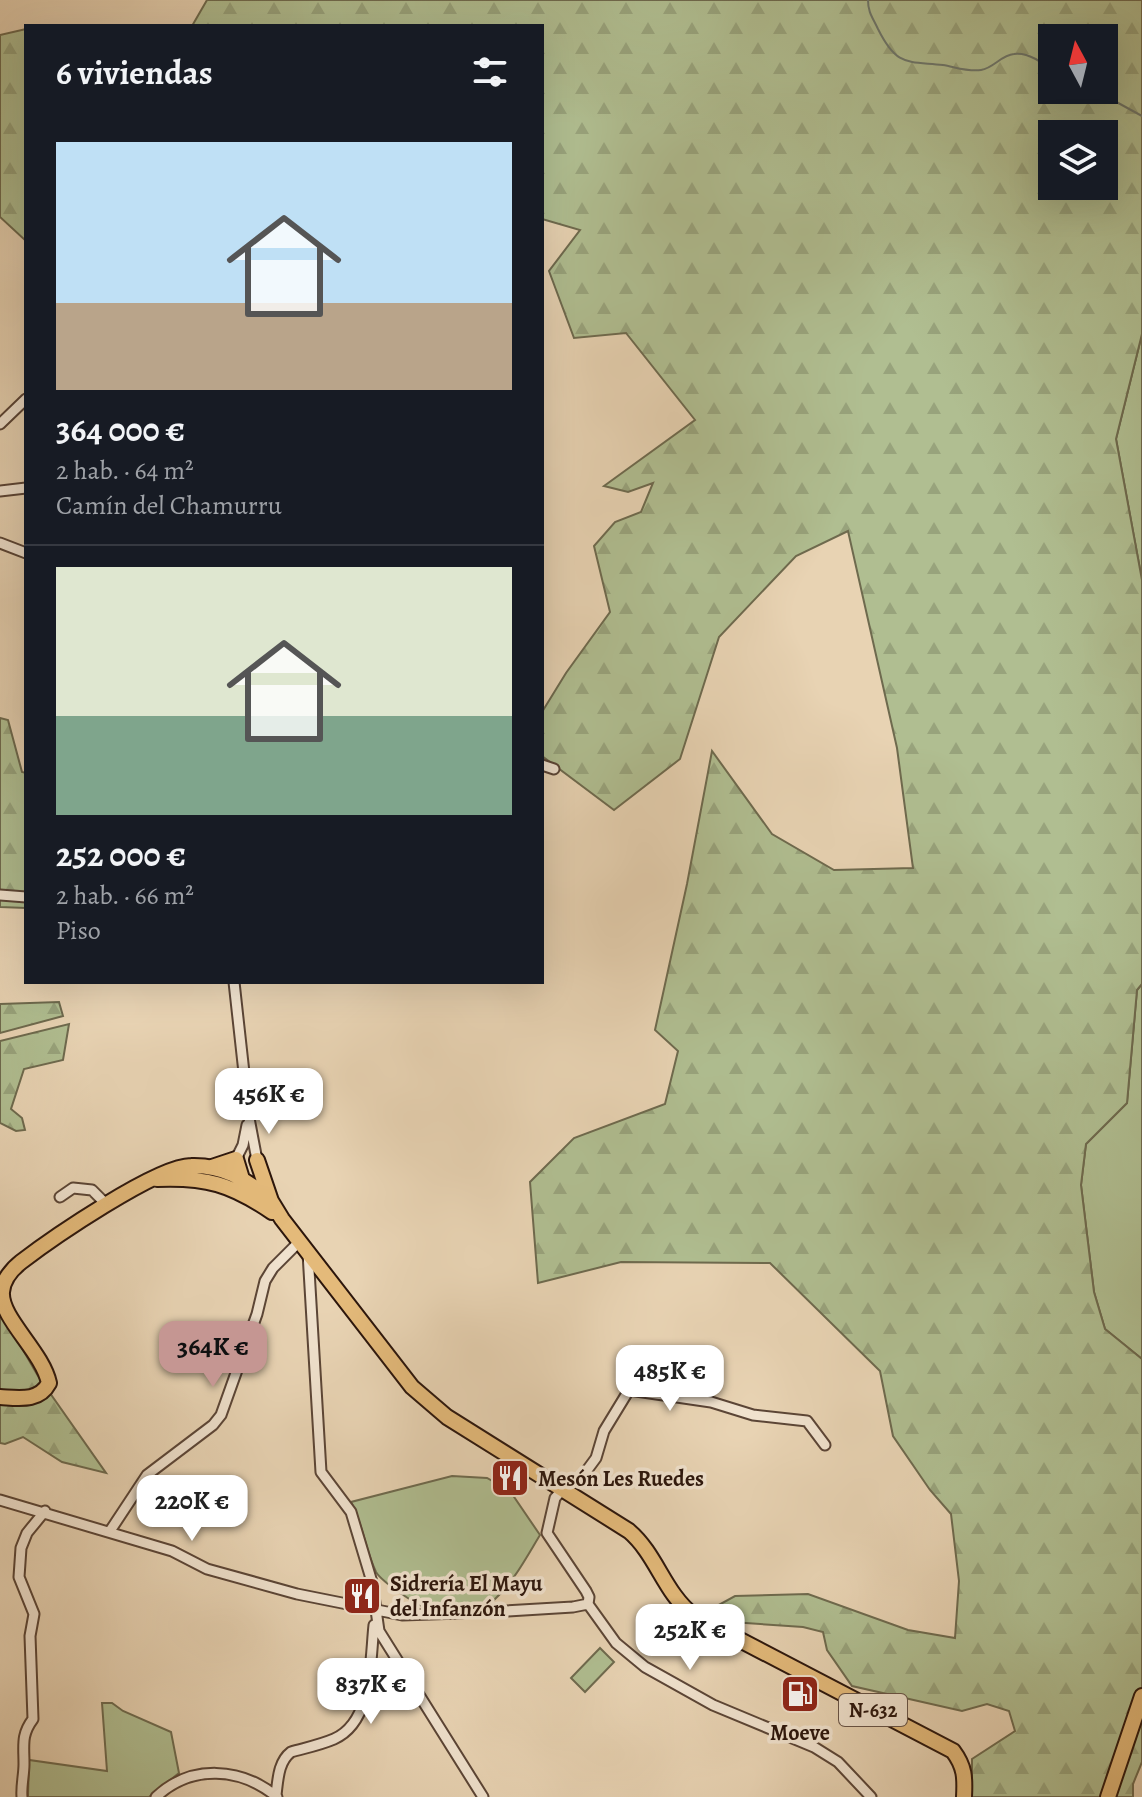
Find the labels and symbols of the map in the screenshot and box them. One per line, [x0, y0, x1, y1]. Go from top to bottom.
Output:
north arrow [1038, 24, 1118, 104]
pin: 456K € [204, 1068, 334, 1136]
pin: 364K € [148, 1321, 278, 1389]
pin: 485K € [605, 1345, 735, 1413]
restaurant icon: Mesón Les Ruedes [489, 1457, 531, 1499]
place label: Mesón Les Ruedes [538, 1464, 704, 1494]
pin: 220K € [127, 1475, 257, 1543]
place label: Sidrería El Mayu del Infanzón [390, 1569, 543, 1624]
restaurant icon: Sidrería El Mayu del Infanzón [341, 1575, 383, 1617]
pin: 252K € [625, 1604, 755, 1672]
pin: 837K € [306, 1658, 436, 1726]
fuel station icon: Moeve [779, 1673, 821, 1715]
road number: N-632 [839, 1694, 907, 1726]
place label: Moeve [770, 1718, 830, 1748]

